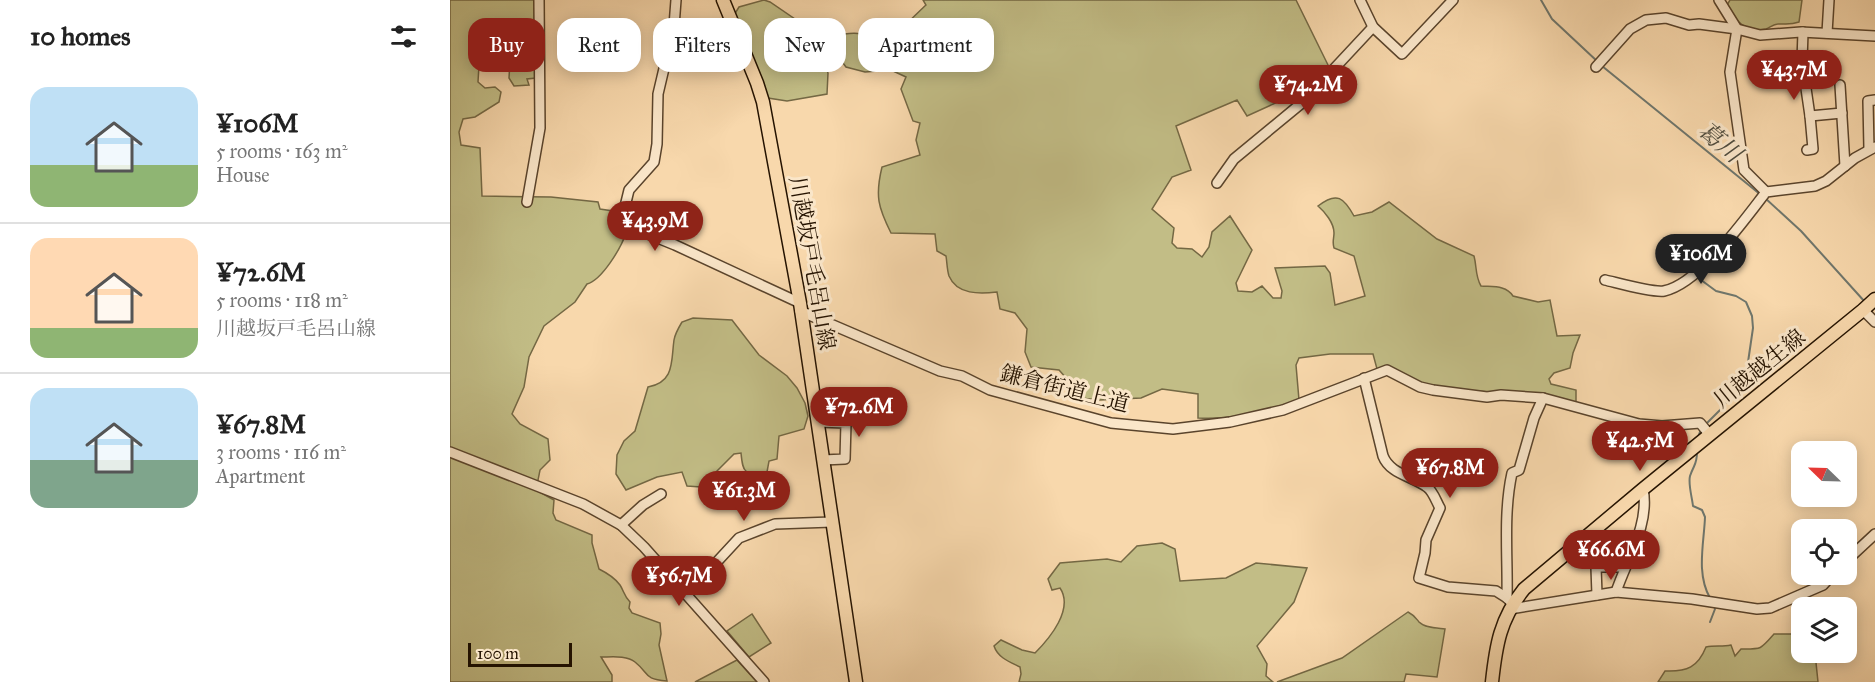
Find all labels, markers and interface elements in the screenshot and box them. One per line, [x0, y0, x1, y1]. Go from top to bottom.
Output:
chip: Buy [468, 18, 545, 72]
chip: Rent [557, 18, 641, 72]
chip: Filters [653, 18, 752, 72]
chip: New [764, 18, 846, 72]
chip: Apartment [858, 18, 994, 72]
text: 10 homes [30, 20, 131, 52]
icon: filters [387, 20, 420, 53]
pin: ¥43.7M [1745, 50, 1843, 101]
text: ¥43.7M [1761, 57, 1827, 81]
pin: ¥74.2M [1259, 65, 1357, 116]
text: ¥74.2M [1273, 72, 1343, 96]
text: ¥106M [216, 107, 299, 139]
icon: home [78, 111, 150, 183]
water label: 葛川 [1692, 115, 1750, 171]
text: 5 rooms · 163 m² [216, 139, 348, 163]
text: House [216, 163, 270, 187]
street label: 川越坂戸毛呂山線 [784, 174, 841, 352]
pin: ¥43.9M [606, 201, 704, 252]
text: ¥43.9M [621, 208, 689, 232]
pin: ¥106M [1659, 234, 1743, 285]
text: ¥106M [1669, 241, 1733, 265]
text: ¥72.6M [216, 256, 306, 288]
icon: home [78, 262, 150, 334]
text: 5 rooms · 118 m² [216, 288, 348, 312]
text: 川越坂戸毛呂山線 [216, 316, 376, 340]
street label: 川越越生線 [1708, 323, 1811, 413]
street label: 鎌倉街道上道 [998, 359, 1132, 418]
pin: ¥72.6M [810, 387, 908, 438]
text: ¥72.6M [824, 394, 894, 418]
text: ¥67.8M [216, 408, 306, 440]
icon: home [78, 412, 150, 484]
pin: ¥42.5M [1591, 421, 1689, 472]
text: ¥42.5M [1606, 428, 1674, 452]
text: 3 rooms · 116 m² [216, 440, 346, 464]
north arrow [1791, 441, 1857, 507]
map controls [1791, 441, 1857, 663]
pin: ¥67.8M [1401, 448, 1499, 499]
text: ¥67.8M [1415, 455, 1485, 479]
text: Apartment [216, 464, 305, 488]
pin: ¥61.3M [695, 471, 793, 522]
text: ¥61.3M [712, 478, 776, 502]
button: locate [1791, 519, 1857, 585]
pin: ¥66.6M [1562, 530, 1660, 581]
text: ¥66.6M [1577, 537, 1645, 561]
pin: ¥56.7M [630, 556, 728, 607]
text: ¥56.7M [646, 563, 712, 587]
button: layers [1791, 597, 1857, 663]
scale bar [468, 640, 572, 668]
text: 100 m [477, 644, 519, 663]

